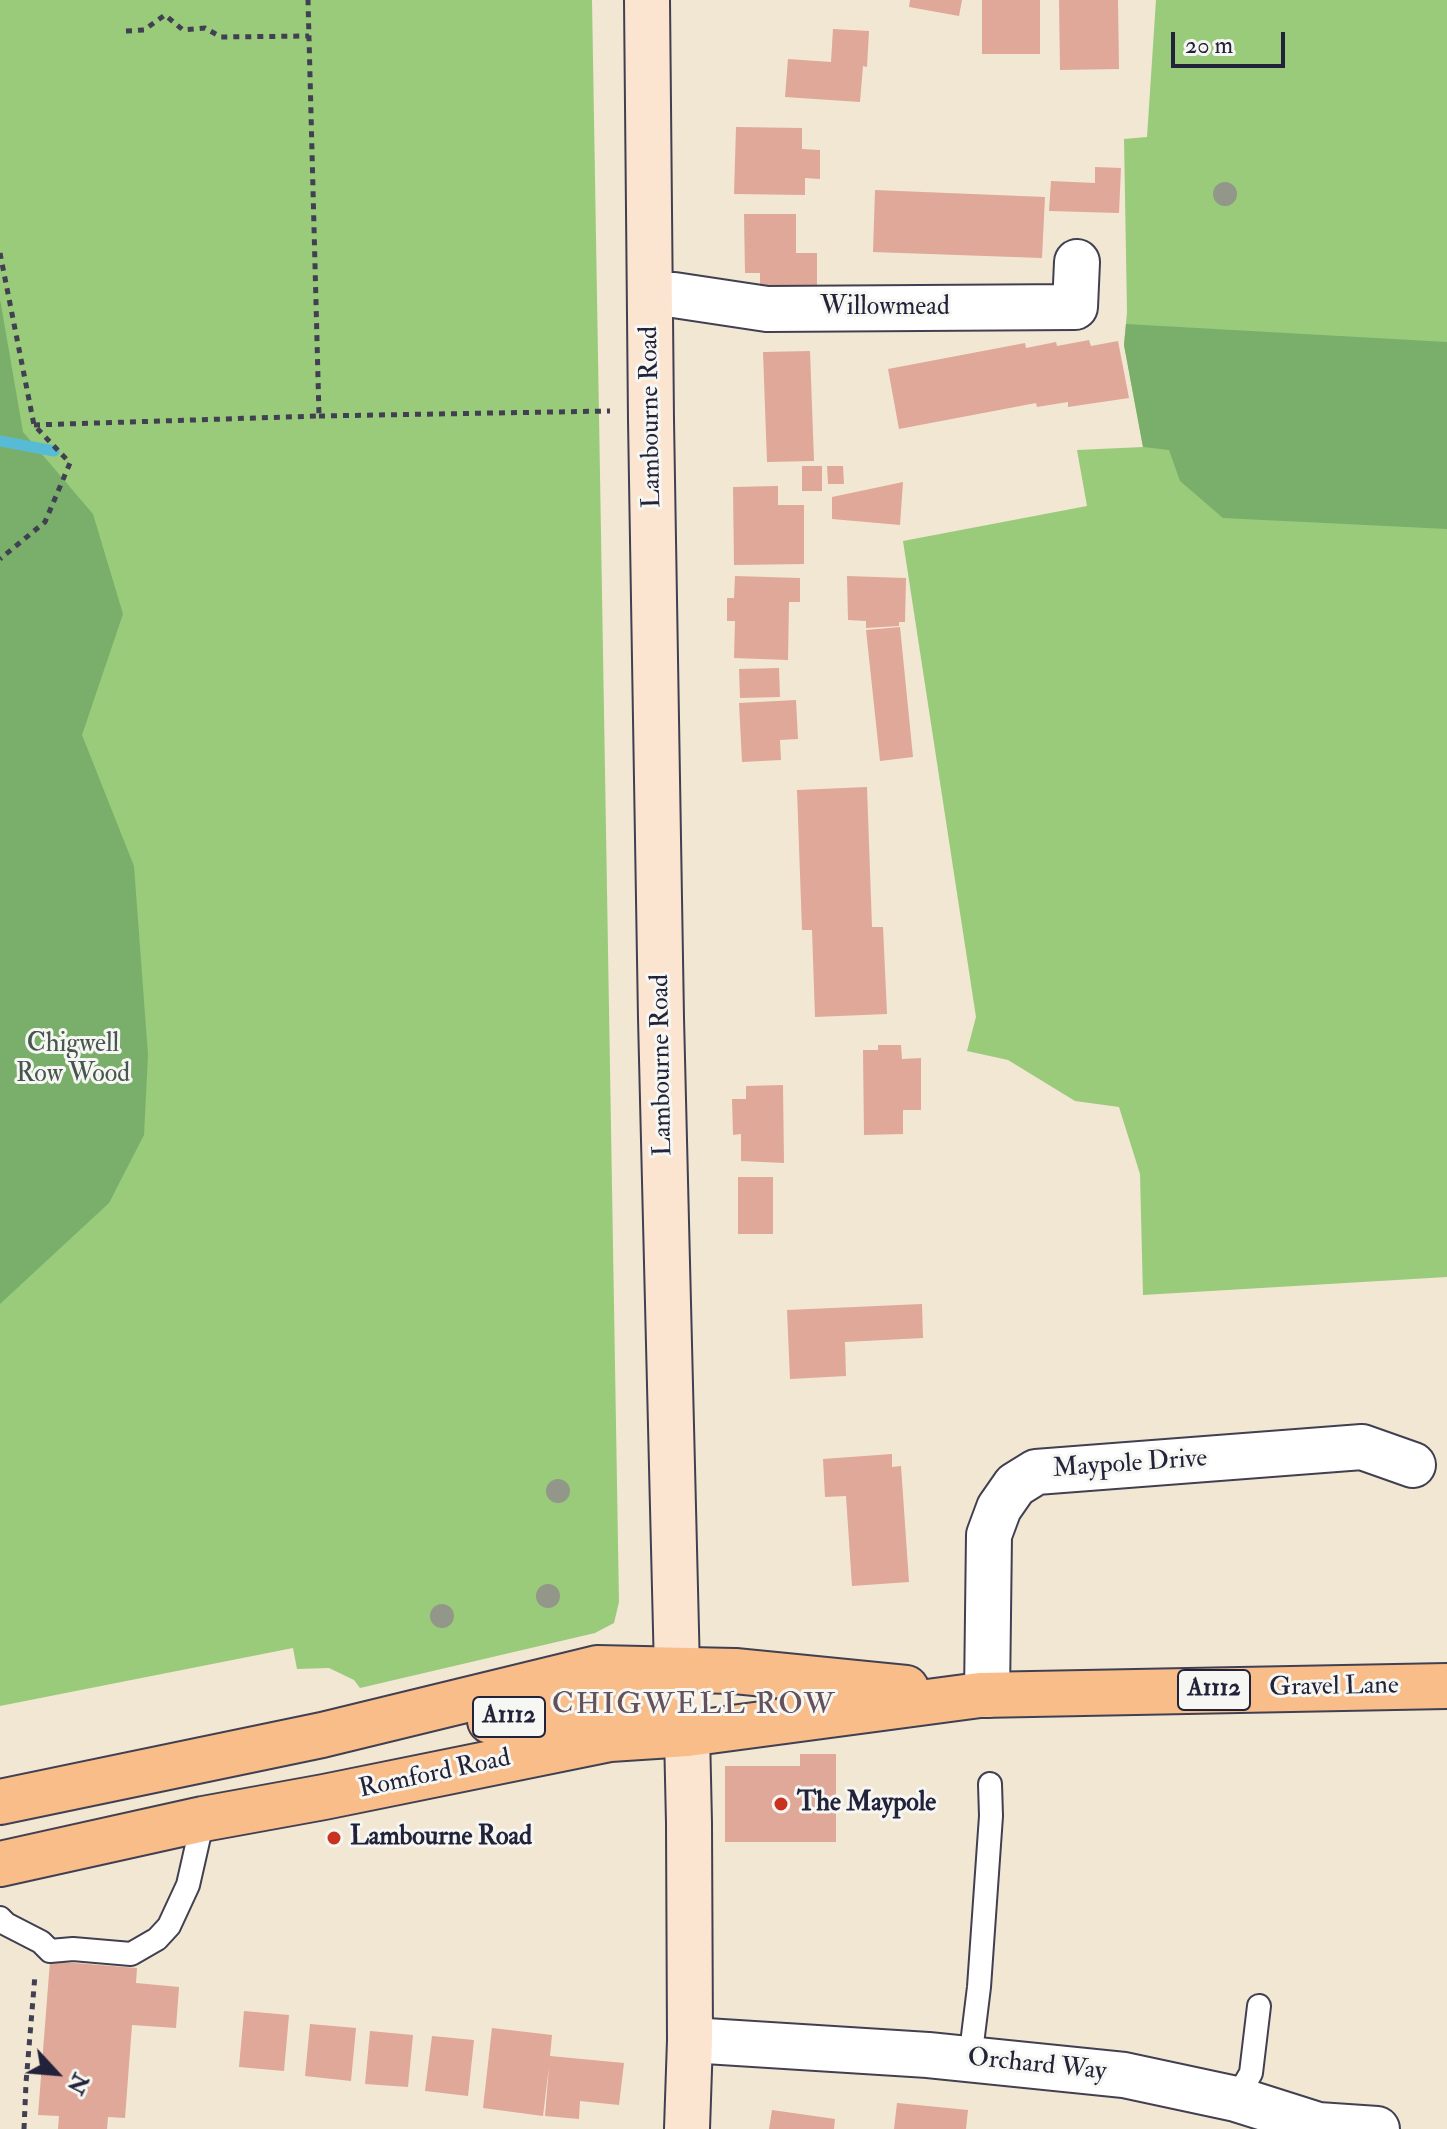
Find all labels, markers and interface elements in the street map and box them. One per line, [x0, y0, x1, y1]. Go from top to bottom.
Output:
scale bar [1175, 16, 1289, 66]
text: 20 m [1185, 30, 1233, 61]
street label: Willowmead [820, 292, 950, 324]
street label: Lambourne Road [635, 326, 669, 508]
street label: Lambourne Road [646, 974, 680, 1156]
park label: Chigwell Row Wood [16, 1029, 130, 1090]
street label: Maypole Drive [1052, 1444, 1208, 1486]
road number: A1112 [1178, 1670, 1250, 1710]
street label: Gravel Lane [1269, 1671, 1399, 1705]
district label: CHIGWELL ROW [552, 1689, 836, 1725]
road number: A1112 [473, 1697, 545, 1737]
street label: Romford Road [356, 1744, 514, 1806]
place label: The Maypole [797, 1788, 936, 1820]
marker: The Maypole [772, 1795, 790, 1813]
place label: Lambourne Road [350, 1822, 532, 1854]
marker: Lambourne Road [325, 1829, 343, 1847]
north arrow [16, 2033, 96, 2113]
street label: Orchard Way [966, 2043, 1108, 2089]
text: N [61, 2069, 94, 2099]

